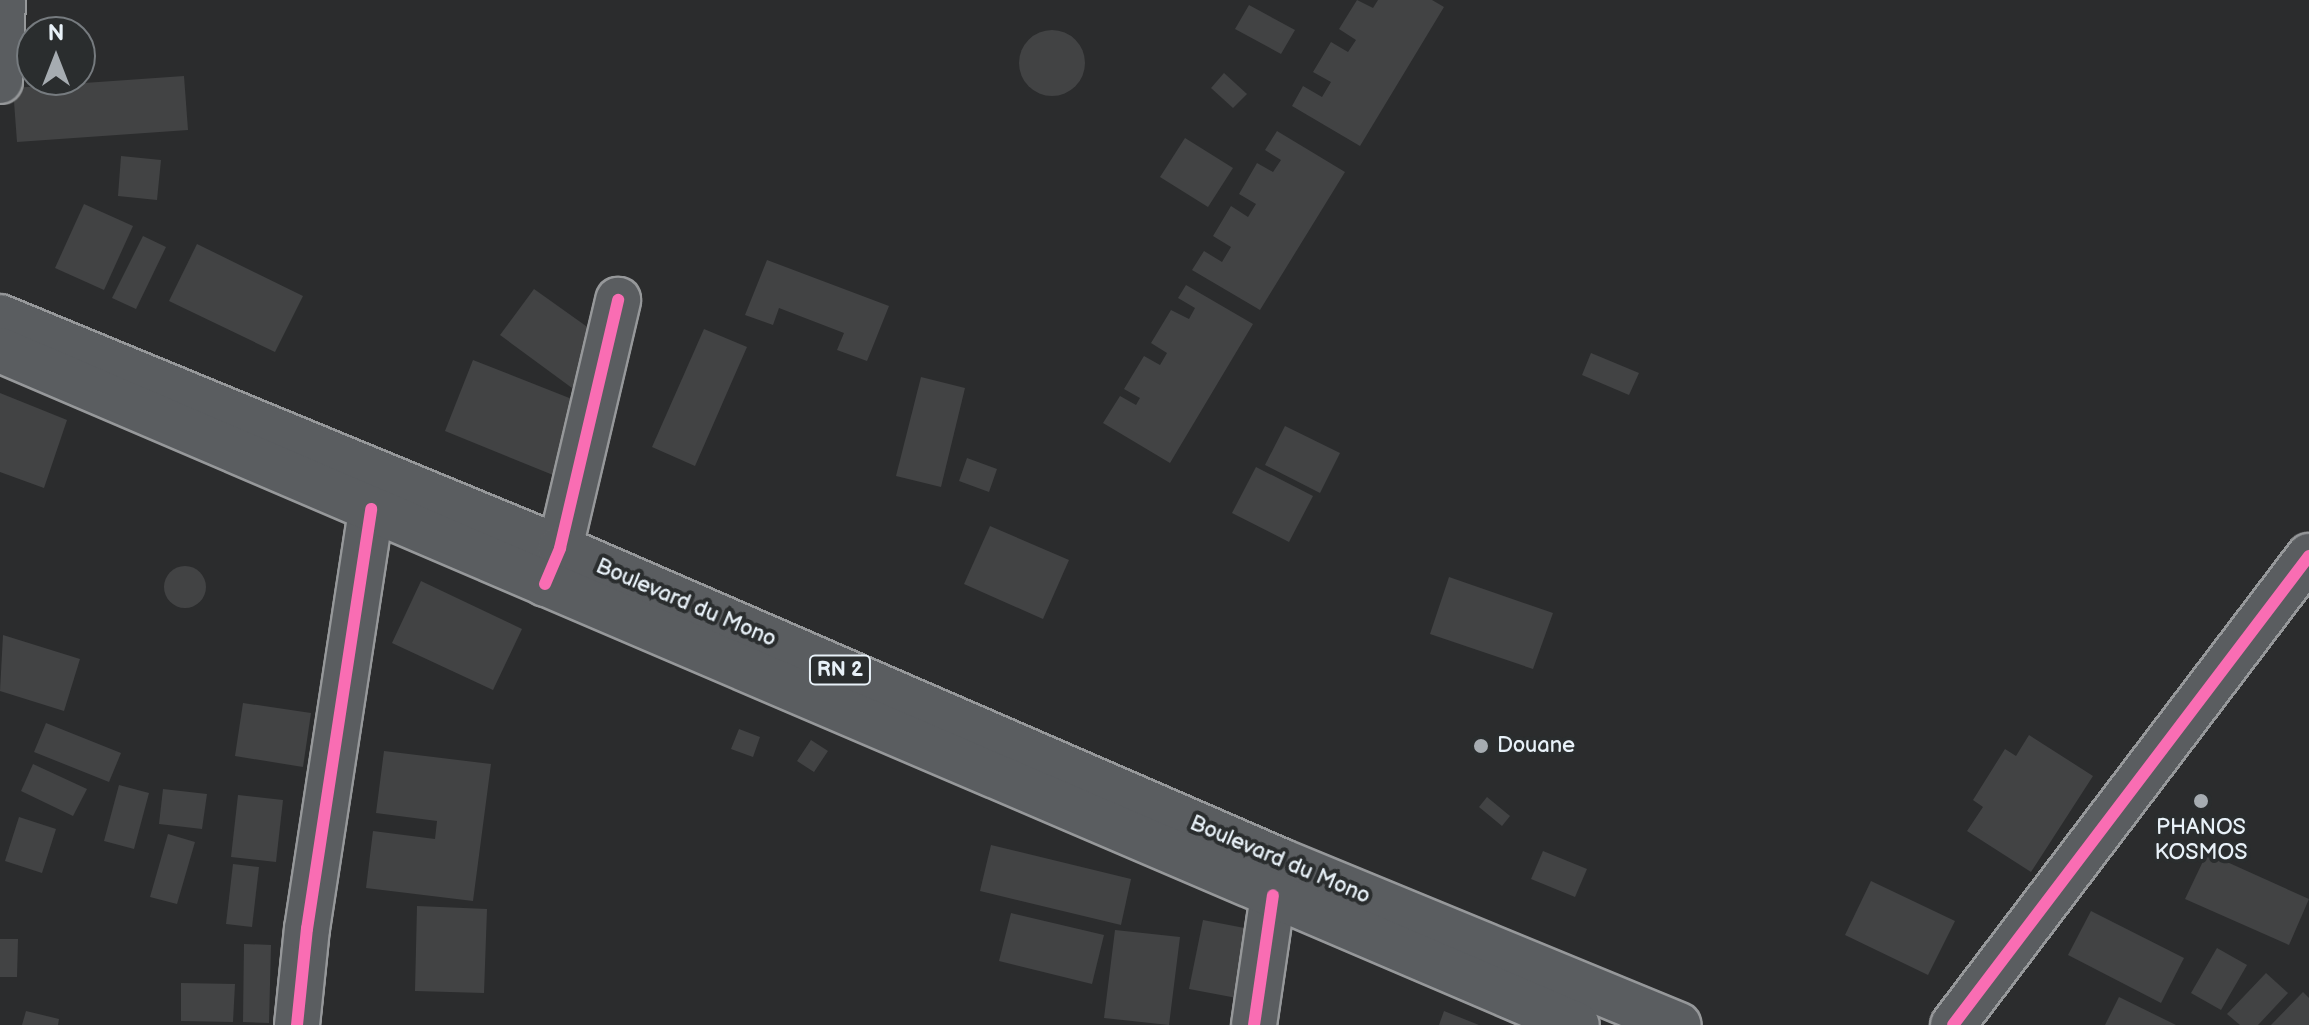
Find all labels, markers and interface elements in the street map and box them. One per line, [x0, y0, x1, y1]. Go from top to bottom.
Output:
north arrow [16, 16, 96, 96]
text: N [48, 20, 64, 47]
street label: Boulevard du Mono [592, 553, 780, 653]
road number: RN 2 [808, 654, 872, 686]
place label: Douane [1497, 733, 1575, 759]
marker: Douane [1472, 737, 1490, 755]
marker: PHANOS KOSMOS [2192, 792, 2210, 810]
street label: Boulevard du Mono [1186, 810, 1374, 910]
place label: PHANOS KOSMOS [2155, 814, 2247, 866]

